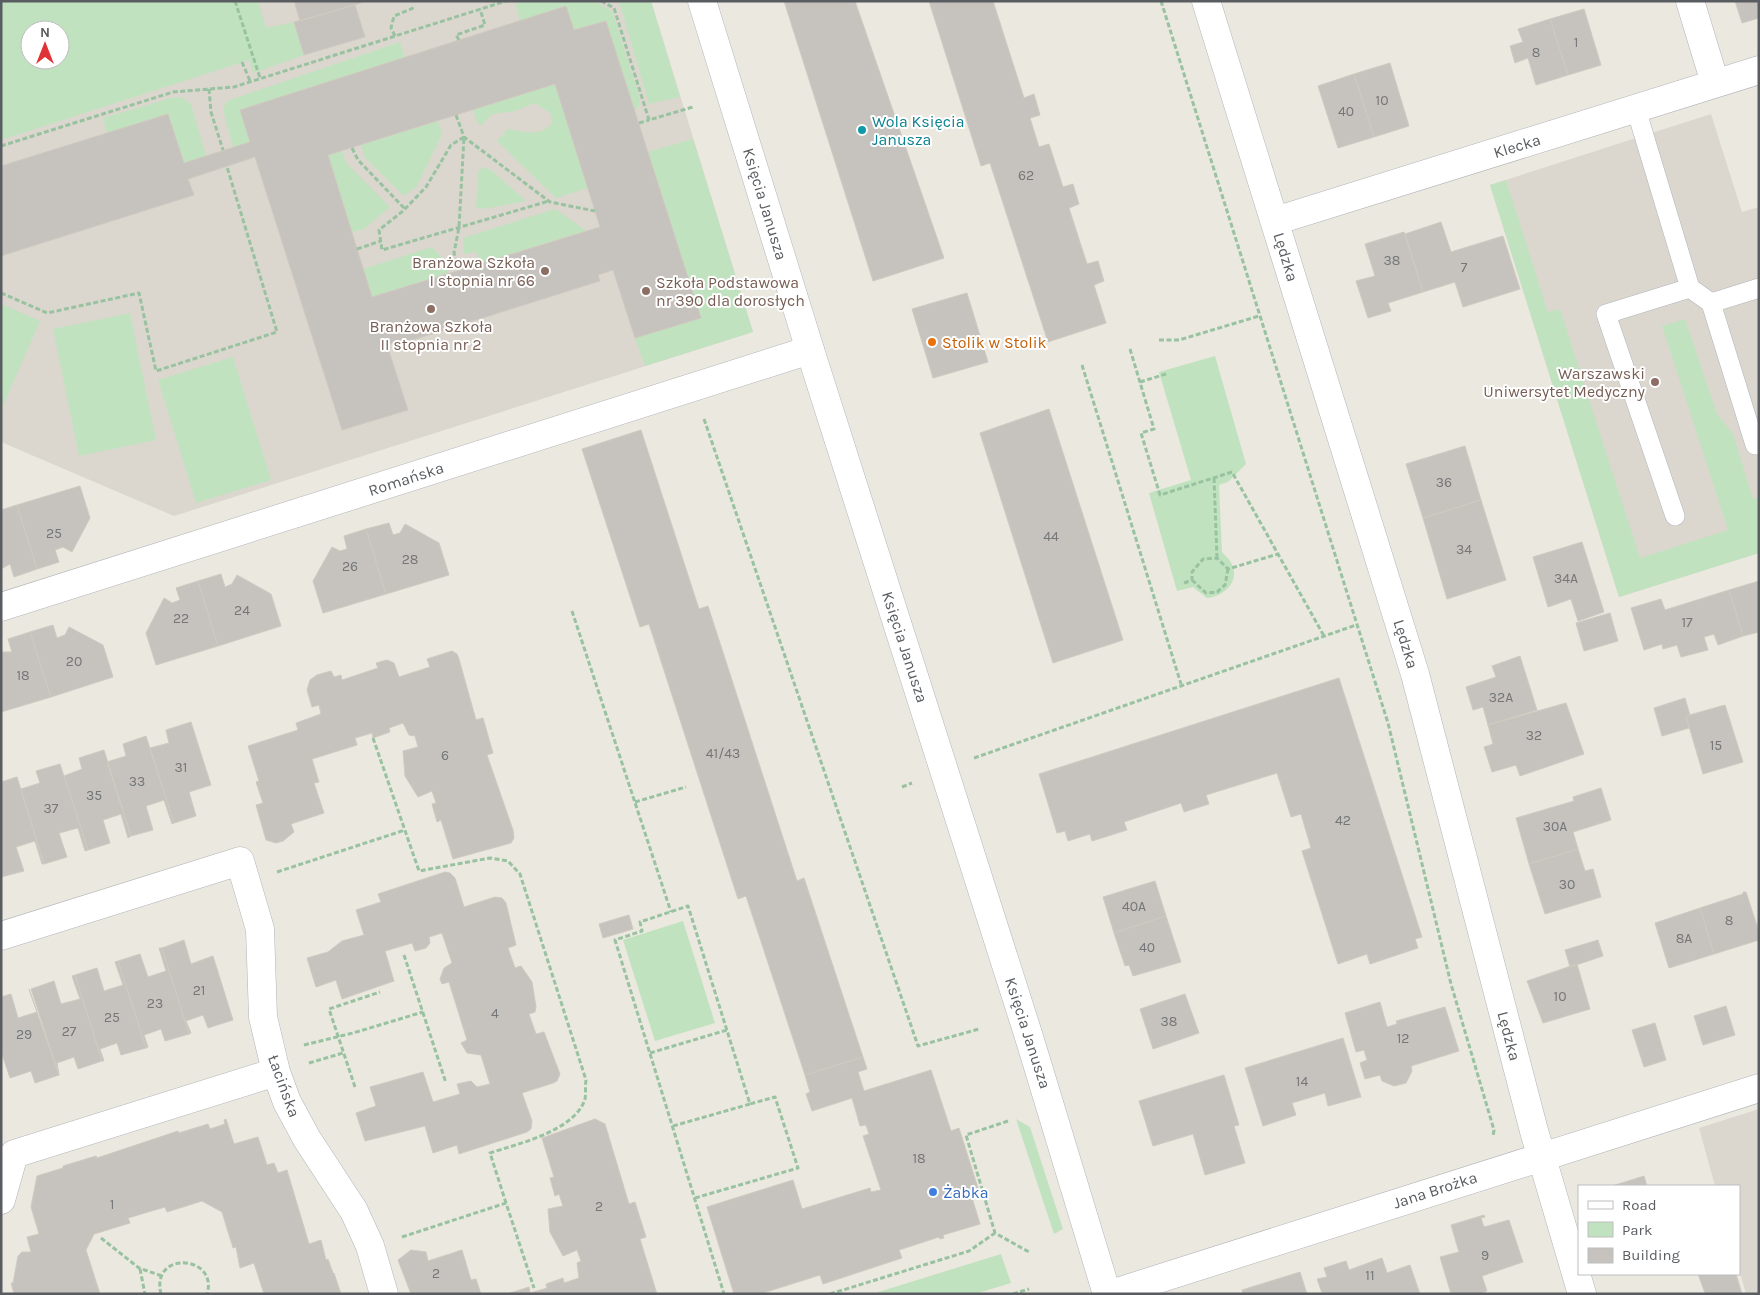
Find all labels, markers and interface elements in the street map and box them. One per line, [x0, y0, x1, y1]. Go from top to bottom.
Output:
north arrow [20, 20, 70, 70]
text: N [40, 24, 50, 41]
house number: 1 [1574, 34, 1578, 51]
house number: 8 [1532, 44, 1540, 61]
house number: 10 [1376, 92, 1388, 109]
house number: 40 [1338, 103, 1354, 120]
place label: Wola Księcia Janusza [872, 112, 965, 149]
marker: Wola Księcia Janusza [856, 124, 868, 136]
street label: Klecka [1491, 130, 1543, 162]
street label: Księcia Janusza [739, 146, 791, 262]
house number: 62 [1018, 167, 1034, 184]
street label: Lędzka [1270, 230, 1302, 284]
house number: 38 [1384, 252, 1400, 269]
place label: Branżowa Szkoła I stopnia nr 66 [412, 253, 535, 290]
house number: 7 [1461, 259, 1468, 276]
marker: Branżowa Szkoła I stopnia nr 66 [539, 265, 551, 277]
place label: Szkoła Podstawowa nr 390 dla dorosłych [656, 273, 805, 310]
marker: Szkoła Podstawowa nr 390 dla dorosłych [640, 285, 652, 297]
marker: Branżowa Szkoła II stopnia nr 2 [425, 303, 437, 315]
place label: Branżowa Szkoła II stopnia nr 2 [369, 317, 493, 354]
place label: Stolik w Stolik [942, 333, 1047, 352]
marker: Stolik w Stolik [926, 336, 938, 348]
place label: Warszawski Uniwersytet Medyczny [1483, 364, 1646, 401]
marker: Warszawski Uniwersytet Medyczny [1649, 376, 1661, 388]
street label: Romańska [366, 458, 446, 500]
house number: 36 [1436, 474, 1452, 491]
house number: 25 [46, 525, 62, 542]
house number: 44 [1043, 528, 1059, 545]
house number: 34 [1456, 541, 1472, 558]
house number: 28 [402, 551, 418, 568]
house number: 26 [342, 558, 358, 575]
house number: 34A [1554, 570, 1578, 587]
street label: Księcia Janusza [878, 589, 932, 705]
house number: 24 [234, 602, 250, 619]
house number: 22 [173, 610, 189, 627]
house number: 17 [1681, 614, 1693, 631]
street label: Lędzka [1390, 617, 1422, 671]
house number: 20 [66, 653, 82, 670]
house number: 18 [16, 667, 30, 684]
house number: 32A [1489, 689, 1513, 706]
house number: 32 [1526, 727, 1542, 744]
house number: 15 [1710, 737, 1722, 754]
house number: 41/43 [706, 745, 740, 762]
house number: 6 [441, 747, 449, 764]
house number: 31 [175, 759, 187, 776]
house number: 33 [129, 773, 145, 790]
house number: 35 [86, 787, 102, 804]
house number: 37 [44, 800, 59, 817]
house number: 42 [1335, 812, 1351, 829]
house number: 30A [1543, 818, 1567, 835]
house number: 30 [1559, 876, 1575, 893]
house number: 40A [1122, 898, 1146, 915]
house number: 8 [1725, 912, 1733, 929]
house number: 8A [1676, 930, 1692, 947]
house number: 40 [1139, 939, 1155, 956]
street label: Księcia Janusza [1001, 975, 1055, 1091]
house number: 21 [193, 982, 205, 999]
house number: 10 [1554, 988, 1566, 1005]
house number: 23 [147, 995, 163, 1012]
house number: 4 [491, 1005, 499, 1022]
house number: 25 [104, 1009, 120, 1026]
street label: Lędzka [1493, 1009, 1525, 1063]
house number: 38 [1161, 1013, 1177, 1030]
house number: 27 [62, 1023, 77, 1040]
house number: 29 [16, 1026, 32, 1043]
house number: 12 [1397, 1030, 1409, 1047]
street label: Łacińska [264, 1052, 304, 1120]
house number: 14 [1296, 1073, 1308, 1090]
house number: 18 [912, 1150, 926, 1167]
street label: Jana Brożka [1390, 1167, 1480, 1213]
place label: Żabka [943, 1183, 989, 1202]
legend [1578, 1185, 1740, 1275]
marker: Żabka [927, 1186, 939, 1198]
house number: 1 [110, 1196, 114, 1213]
text: Road [1622, 1196, 1657, 1214]
house number: 2 [595, 1198, 603, 1215]
text: Park [1622, 1221, 1652, 1239]
text: Building [1622, 1246, 1680, 1264]
house number: 9 [1481, 1247, 1489, 1264]
house number: 2 [432, 1265, 440, 1282]
house number: 11 [1365, 1267, 1375, 1284]

